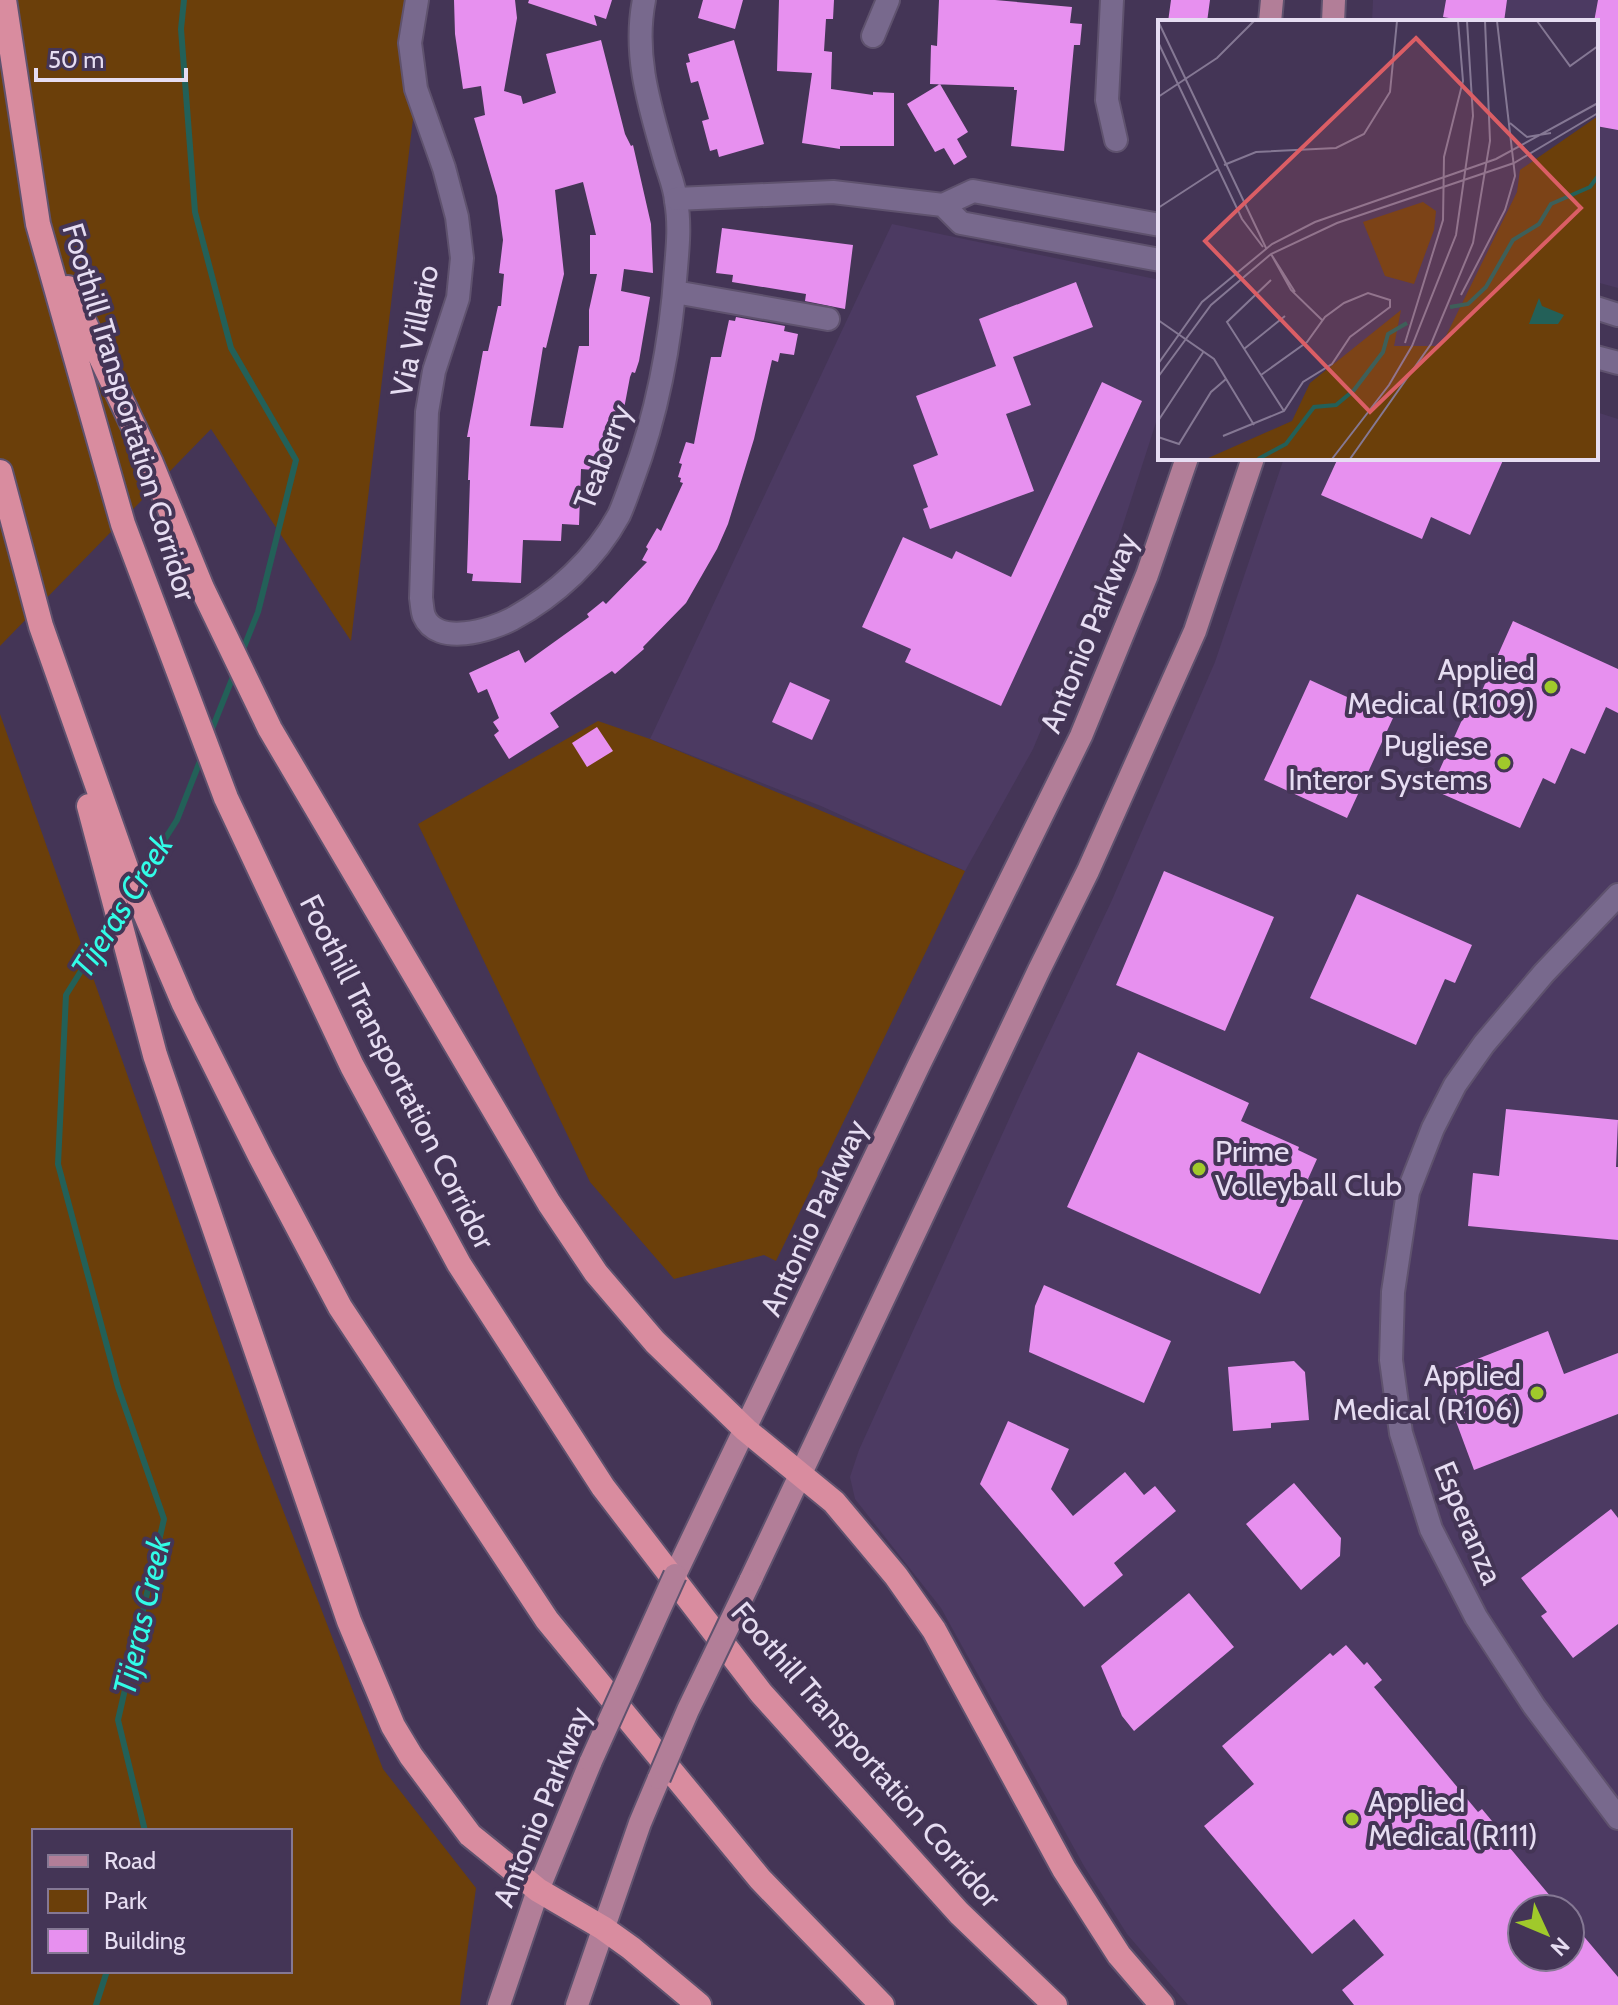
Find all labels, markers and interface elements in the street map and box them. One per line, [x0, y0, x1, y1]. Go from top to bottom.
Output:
inset map [1158, 20, 1598, 460]
scale bar [36, 32, 186, 82]
text: 50 m [48, 45, 104, 74]
street label: Foothill Transportation Corridor [54, 219, 205, 606]
street label: Via Villario [382, 262, 447, 400]
street label: Teaberry [566, 399, 639, 515]
street label: Antonio Parkway [1032, 527, 1145, 738]
place label: Applied Medical (R109) [1347, 651, 1535, 722]
marker: Applied Medical (R109) [1542, 678, 1560, 696]
place label: Pugliese Interor Systems [1288, 727, 1488, 798]
marker: Pugliese Interor Systems [1495, 754, 1513, 772]
water label: Tijeras Creek [62, 826, 182, 984]
street label: Foothill Transportation Corridor [292, 888, 503, 1256]
street label: Antonio Parkway [752, 1114, 875, 1322]
place label: Prime Volleyball Club [1215, 1133, 1402, 1204]
marker: Prime Volleyball Club [1190, 1160, 1208, 1178]
place label: Applied Medical (R106) [1333, 1357, 1521, 1428]
marker: Applied Medical (R106) [1528, 1384, 1546, 1402]
street label: Esperanza [1426, 1456, 1511, 1590]
water label: Tijeras Creek [104, 1532, 179, 1699]
street label: Foothill Transportation Corridor [724, 1594, 1010, 1915]
street label: Antonio Parkway [485, 1701, 598, 1912]
place label: Applied Medical (R111) [1368, 1783, 1538, 1854]
marker: Applied Medical (R111) [1343, 1810, 1361, 1828]
legend [32, 1829, 292, 1973]
text: Road [104, 1846, 156, 1875]
text: Park [104, 1886, 147, 1915]
north arrow [1506, 1893, 1586, 1973]
text: Building [104, 1926, 186, 1955]
text: N [1545, 1932, 1575, 1962]

